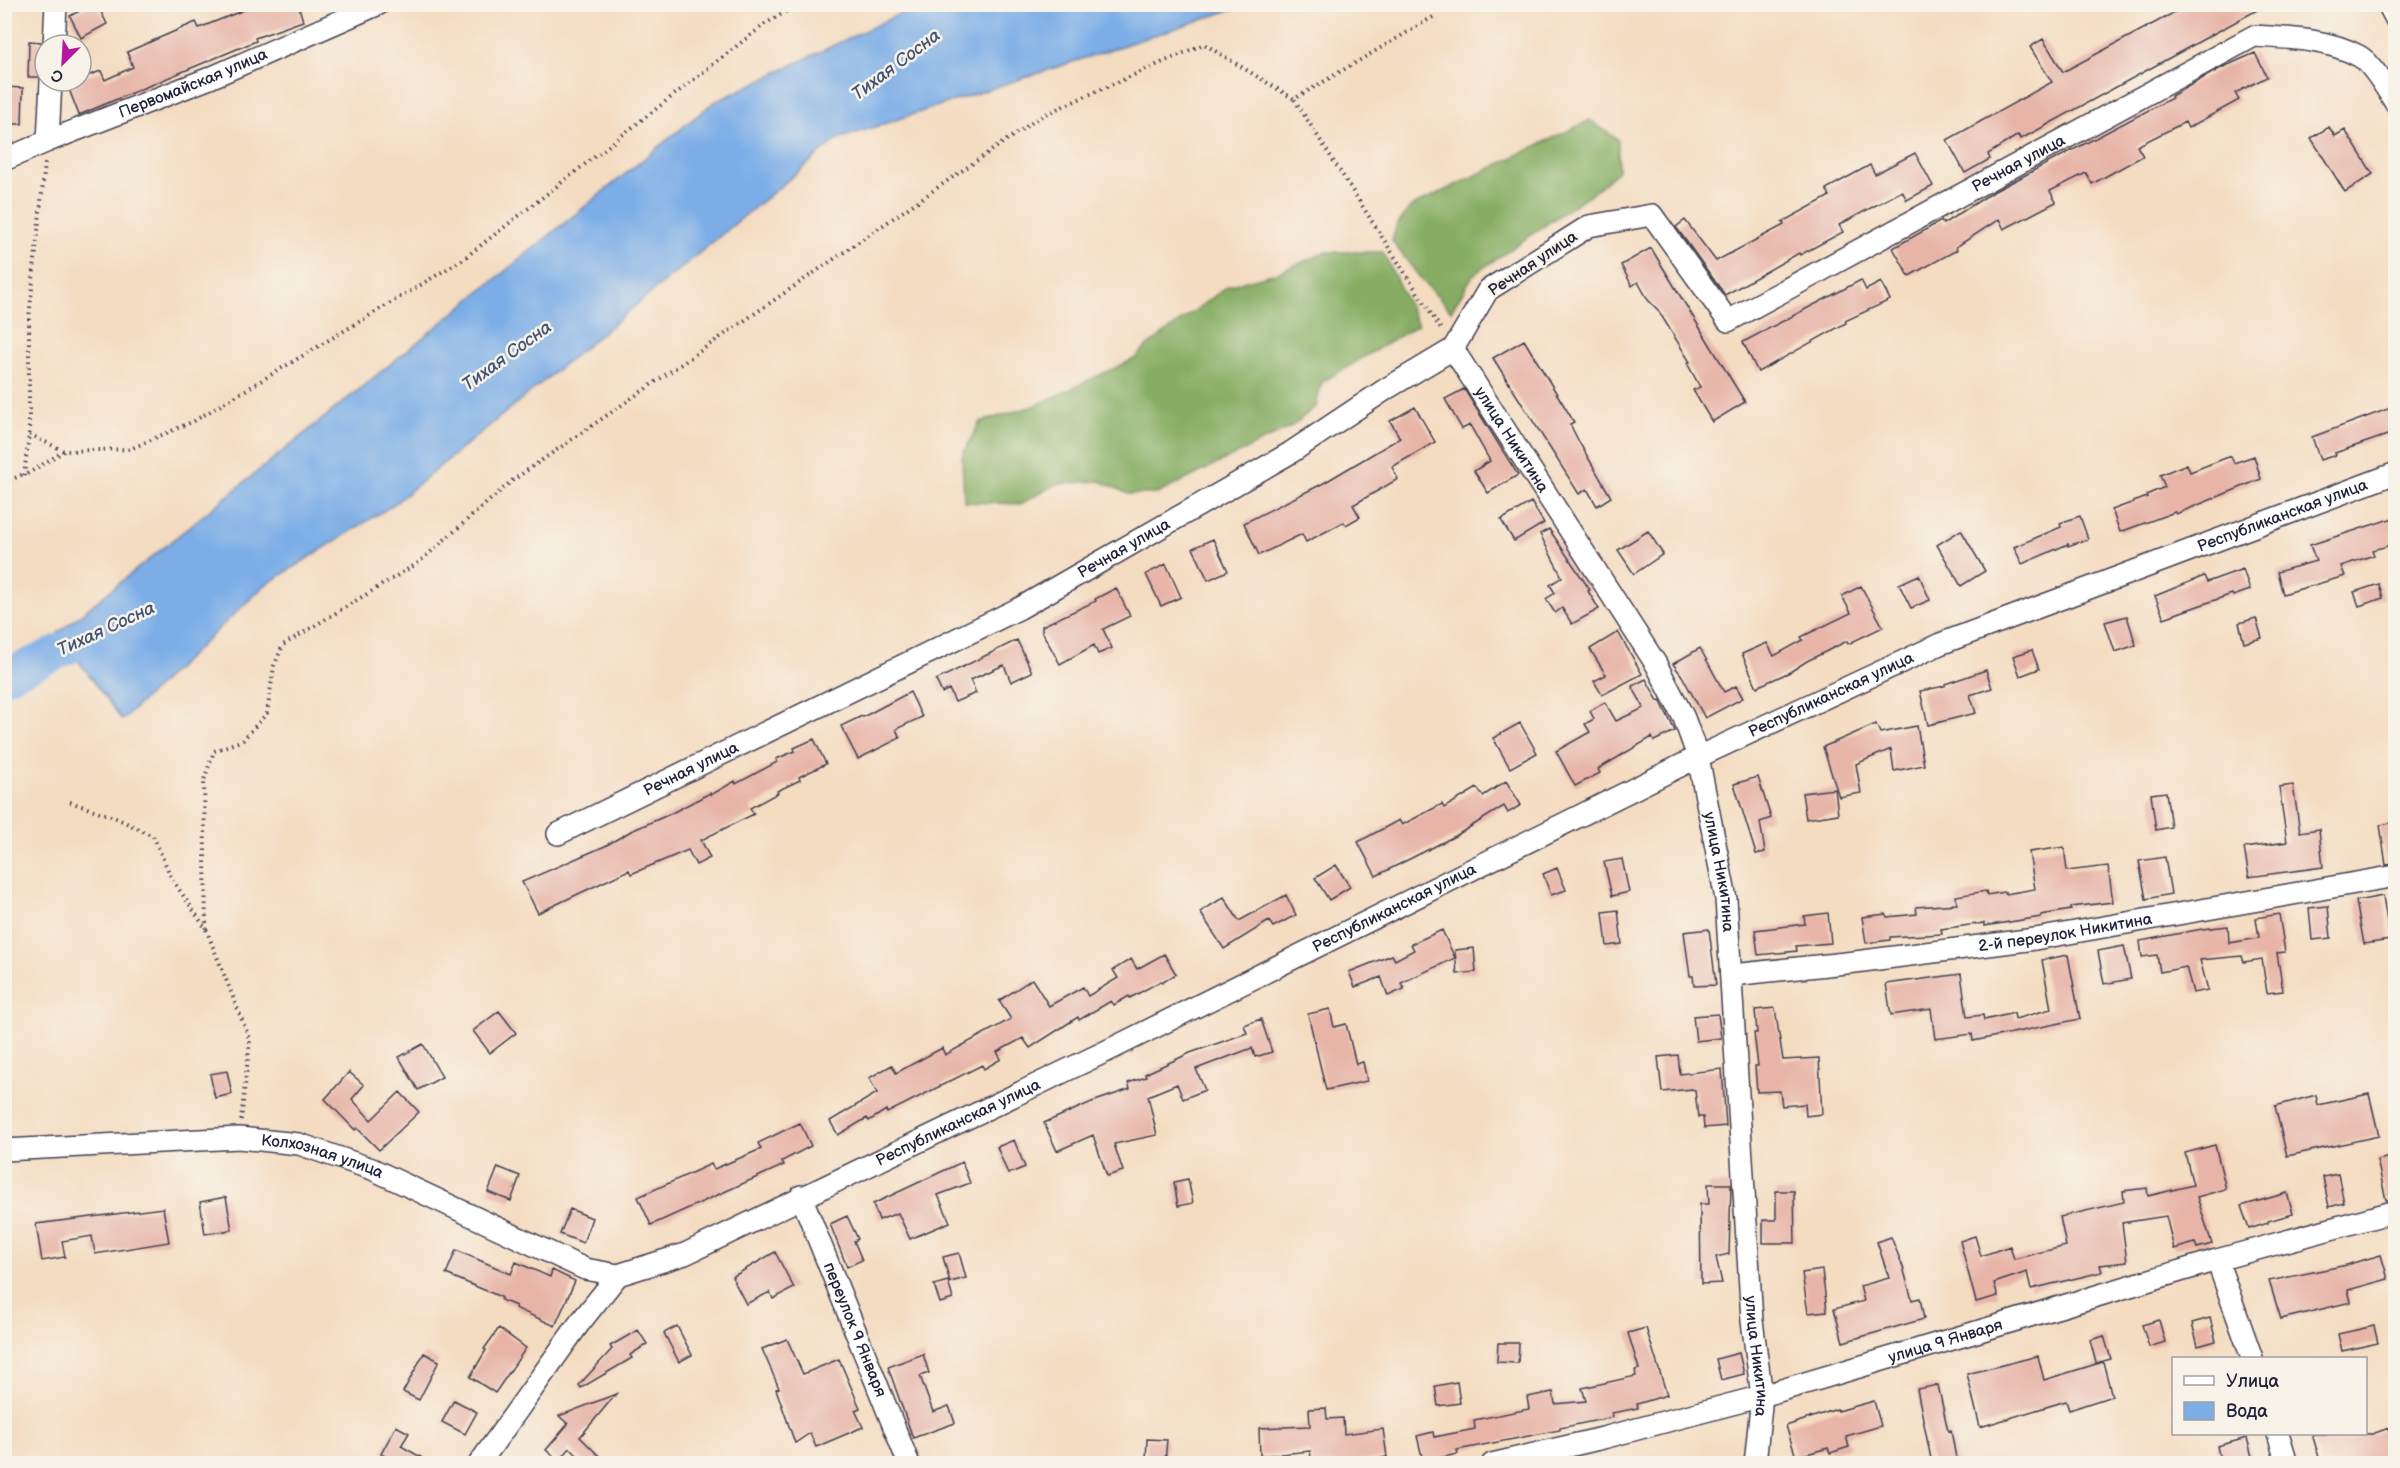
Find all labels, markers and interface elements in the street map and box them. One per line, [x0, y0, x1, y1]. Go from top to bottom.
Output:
water label: Тихая Сосна [848, 25, 944, 105]
north arrow [33, 33, 93, 93]
street label: Первомайская улица [116, 44, 271, 122]
text: С [49, 64, 66, 86]
street label: Речная улица [1969, 130, 2069, 197]
street label: Речная улица [1485, 227, 1582, 301]
water label: Тихая Сосна [458, 317, 556, 395]
street label: улица Никитина [1471, 383, 1553, 497]
street label: Республиканская улица [2195, 475, 2371, 556]
street label: Речная улица [1074, 514, 1174, 582]
water label: Тихая Сосна [54, 597, 158, 661]
street label: Республиканская улица [1745, 648, 1917, 742]
street label: Речная улица [640, 737, 742, 800]
street label: улица Никитина [1700, 810, 1738, 933]
street label: Республиканская улица [1309, 859, 1480, 957]
street label: 2-й переулок Никитина [1977, 909, 2154, 956]
street label: Республиканская улица [873, 1075, 1044, 1170]
street label: Колхозная улица [260, 1131, 387, 1183]
street label: переулок 9 Января [819, 1259, 890, 1400]
street label: улица Никитина [1741, 1295, 1772, 1418]
street label: улица 9 Января [1886, 1315, 2005, 1367]
legend [2172, 1357, 2367, 1435]
text: Улица [2226, 1371, 2280, 1392]
text: Вода [2226, 1401, 2268, 1422]

